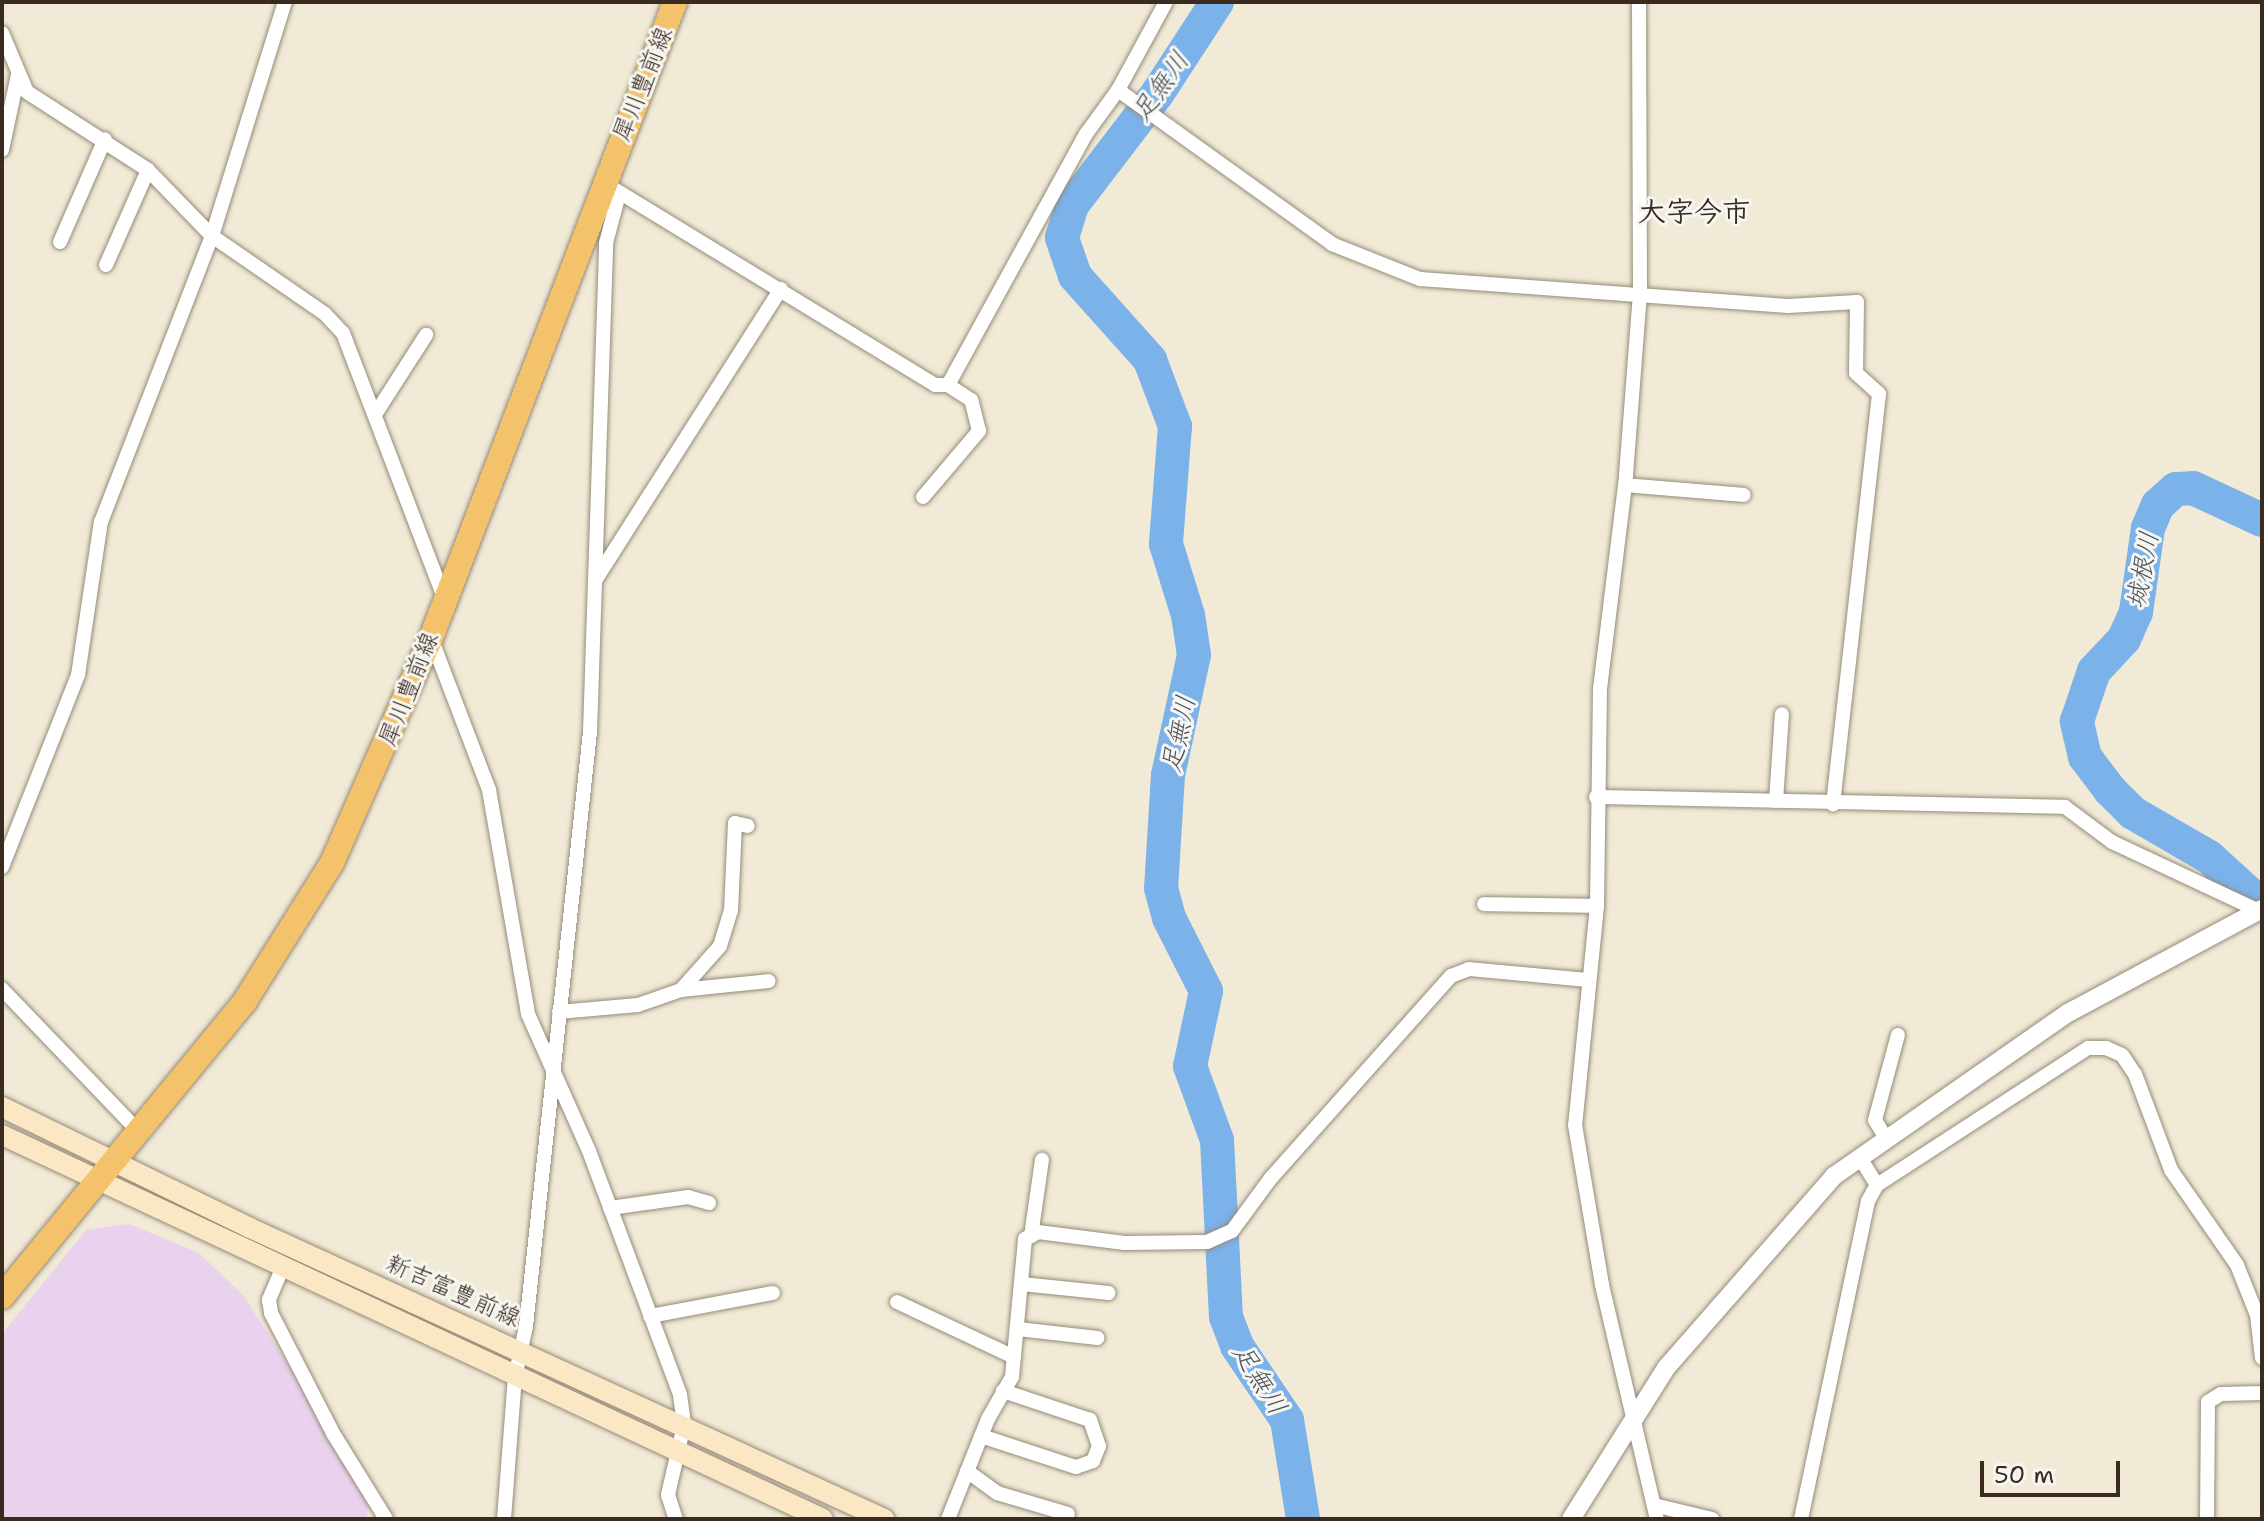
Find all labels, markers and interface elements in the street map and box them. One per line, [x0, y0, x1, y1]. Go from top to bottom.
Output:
street label: 犀川豊前線 [607, 23, 679, 145]
water label: 足無川 [1125, 45, 1195, 127]
district label: 大字今市 [1638, 194, 1750, 228]
water label: 城根川 [2119, 529, 2165, 611]
street label: 犀川豊前線 [373, 628, 445, 750]
water label: 足無川 [1155, 693, 1201, 775]
street label: 新吉富豊前線 [381, 1249, 525, 1333]
water label: 足無川 [1226, 1338, 1294, 1420]
scale bar [1984, 1445, 2124, 1495]
text: 50 m [1994, 1459, 2054, 1491]

